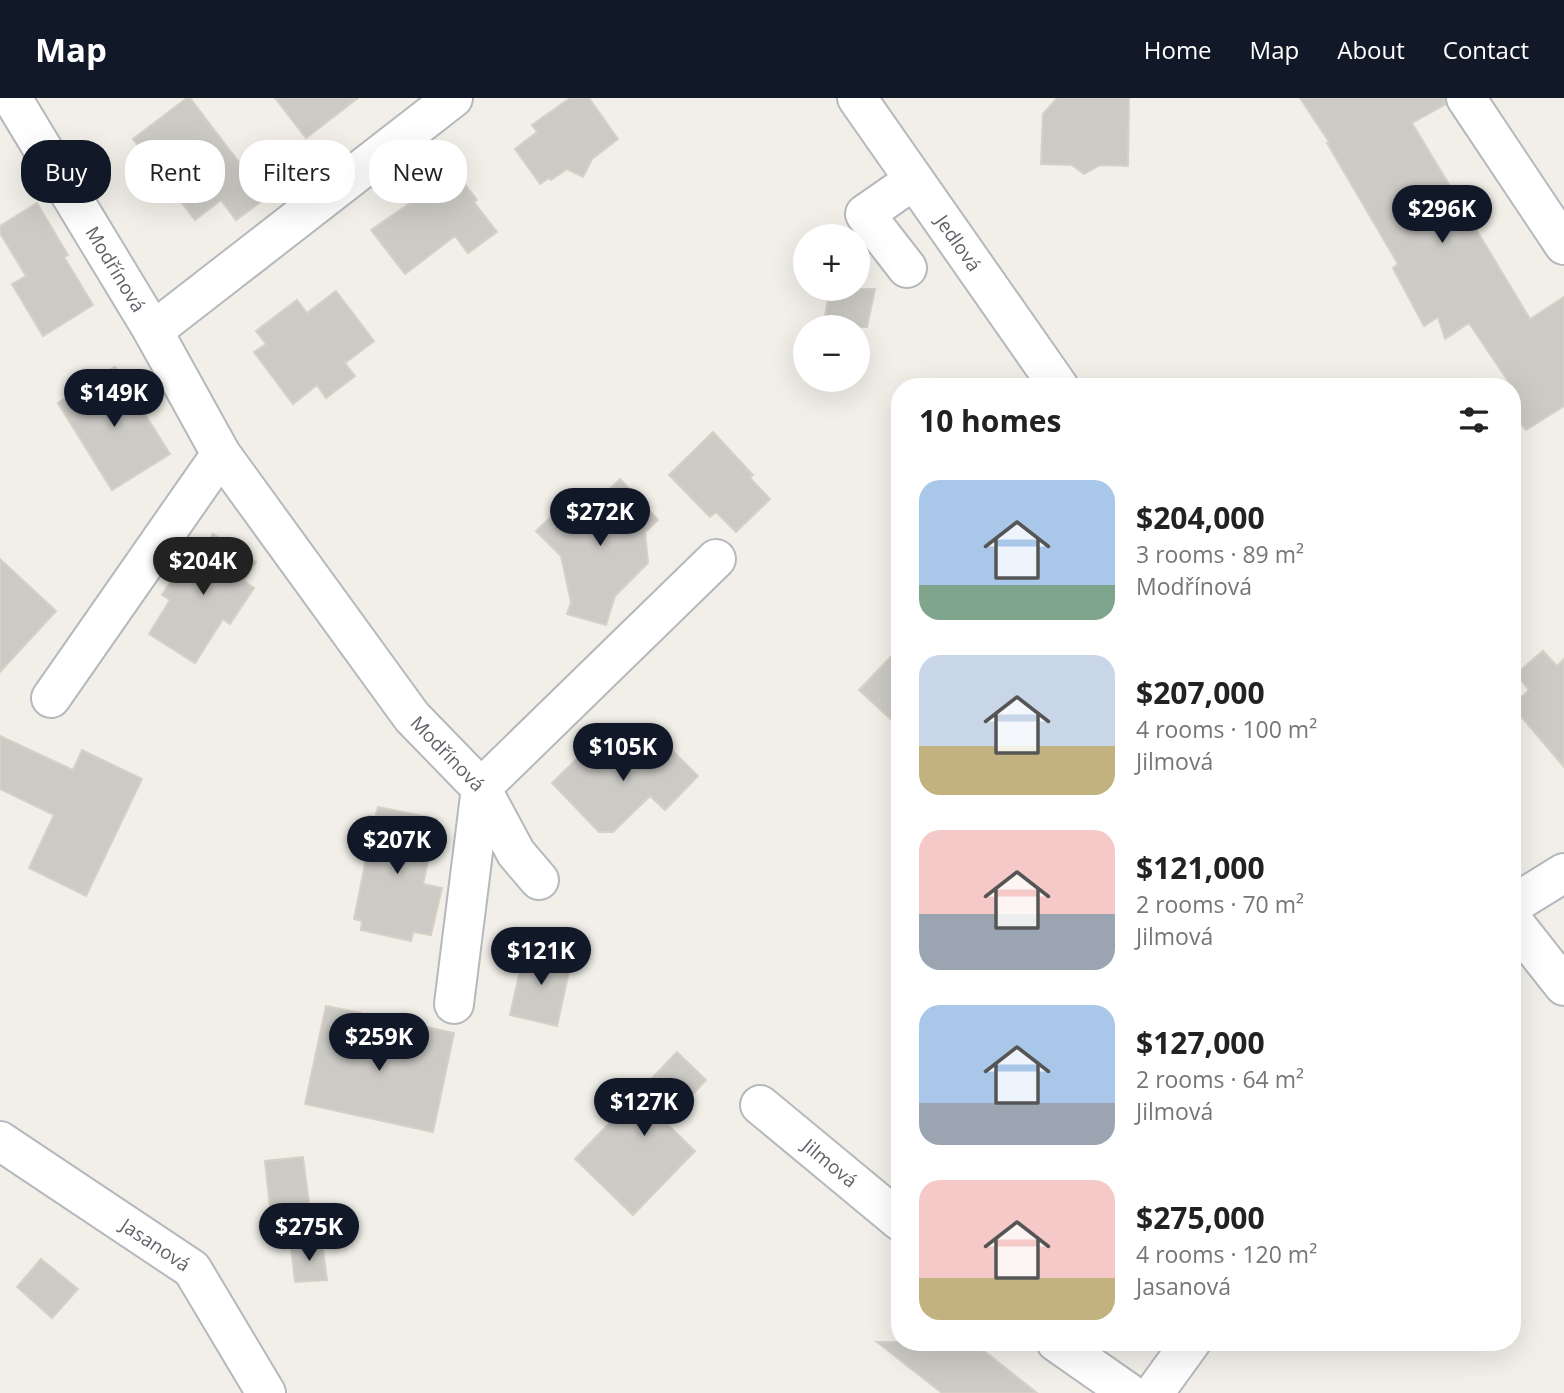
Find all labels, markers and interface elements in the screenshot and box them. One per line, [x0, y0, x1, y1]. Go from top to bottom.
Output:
text: Map [35, 27, 107, 72]
text: Home [1144, 33, 1212, 66]
text: Map [1250, 33, 1299, 66]
text: About [1337, 33, 1405, 66]
text: Contact [1443, 33, 1529, 66]
chip: Buy [21, 140, 111, 203]
chip: Rent [125, 140, 225, 203]
chip: Filters [239, 140, 355, 203]
chip: New [369, 140, 467, 203]
pin: $296K [1393, 186, 1491, 245]
text: $296K [1408, 192, 1476, 224]
street label: Jedlová [928, 208, 987, 277]
street label: Modřínová [80, 221, 151, 317]
map controls [793, 224, 870, 392]
button: + [793, 224, 870, 301]
button: − [793, 315, 870, 392]
pin: $149K [65, 370, 163, 429]
text: $149K [80, 376, 148, 408]
text: 10 homes [919, 400, 1062, 441]
icon: filters [1455, 401, 1493, 439]
pin: $272K [551, 489, 649, 548]
text: $272K [566, 495, 634, 527]
text: $204,000 [1136, 497, 1265, 538]
icon: home [975, 508, 1059, 592]
pin: $204K [154, 538, 252, 597]
text: 3 rooms · 89 m² [1136, 538, 1304, 570]
text: $204K [169, 544, 237, 576]
text: Modřínová [1136, 570, 1252, 602]
text: $207,000 [1136, 672, 1265, 713]
icon: home [975, 683, 1059, 767]
street label: Modřínová [405, 710, 490, 797]
text: 4 rooms · 100 m² [1136, 713, 1317, 745]
pin: $105K [574, 724, 672, 783]
text: $105K [589, 730, 657, 762]
text: Jilmová [1136, 745, 1213, 777]
pin: $207K [348, 816, 446, 876]
text: $207K [363, 823, 431, 855]
text: $121,000 [1136, 847, 1265, 888]
icon: home [975, 858, 1059, 942]
text: 2 rooms · 70 m² [1136, 888, 1304, 920]
text: Jilmová [1136, 920, 1213, 952]
pin: $121K [492, 928, 590, 987]
text: $121K [507, 934, 575, 966]
pin: $259K [330, 1014, 428, 1073]
text: $259K [345, 1020, 413, 1052]
text: $127,000 [1136, 1022, 1265, 1063]
icon: home [975, 1033, 1059, 1117]
text: 2 rooms · 64 m² [1136, 1063, 1304, 1095]
pin: $127K [595, 1079, 693, 1138]
text: $127K [610, 1085, 678, 1117]
text: Jilmová [1136, 1095, 1213, 1127]
street label: Jilmová [796, 1131, 863, 1193]
text: $275,000 [1136, 1197, 1265, 1238]
pin: $275K [260, 1204, 358, 1263]
icon: home [975, 1208, 1059, 1292]
text: $275K [275, 1210, 343, 1242]
street label: Jasanová [114, 1211, 195, 1277]
text: 4 rooms · 120 m² [1136, 1238, 1317, 1270]
text: Jasanová [1136, 1270, 1231, 1302]

